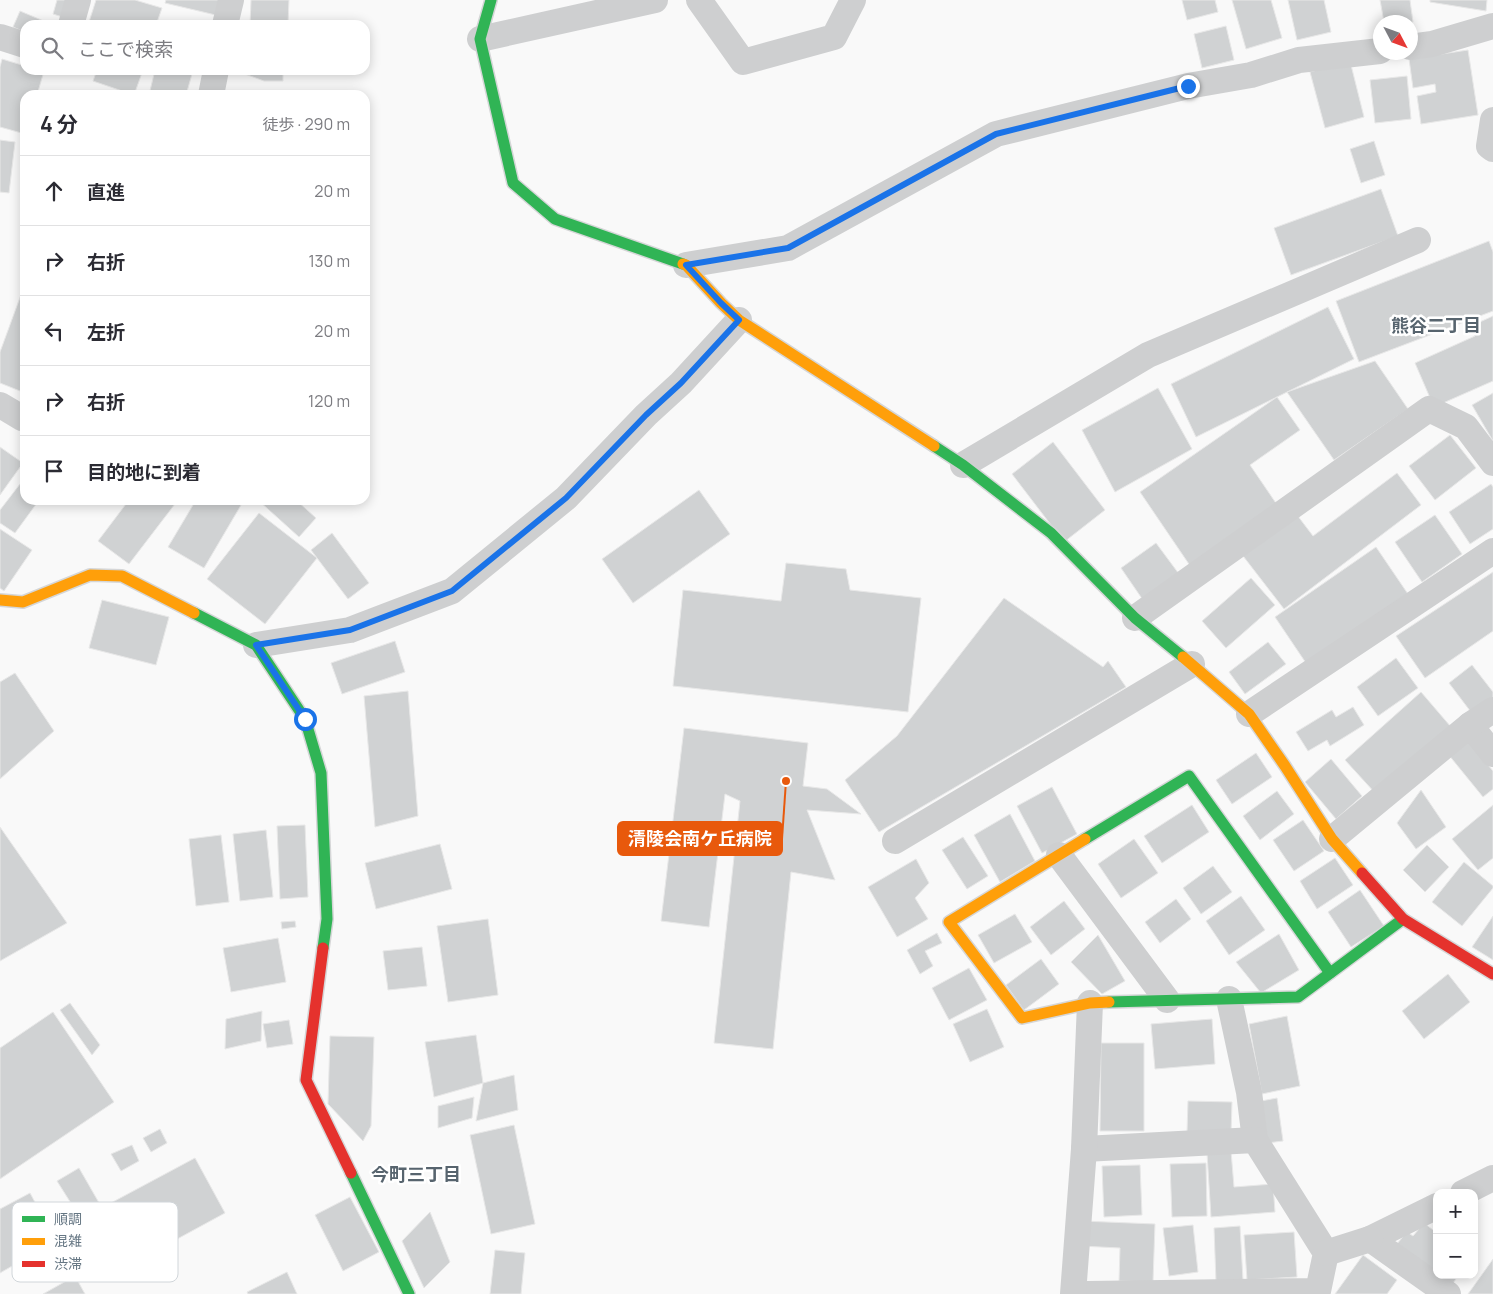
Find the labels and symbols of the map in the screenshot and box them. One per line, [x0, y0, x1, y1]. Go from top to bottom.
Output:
north arrow [1373, 15, 1418, 60]
route end [1177, 75, 1200, 98]
district label: 熊谷二丁目 [1391, 313, 1481, 337]
route start [294, 708, 317, 731]
callout: 清陵会南ケ丘病院 [618, 822, 782, 855]
text: 清陵会南ケ丘病院 [628, 826, 772, 850]
district label: 今町三丁目 [371, 1162, 461, 1186]
legend [12, 1202, 178, 1282]
text: 順調 [54, 1209, 82, 1228]
text: 混雑 [54, 1231, 82, 1250]
text: 渋滞 [54, 1254, 82, 1273]

